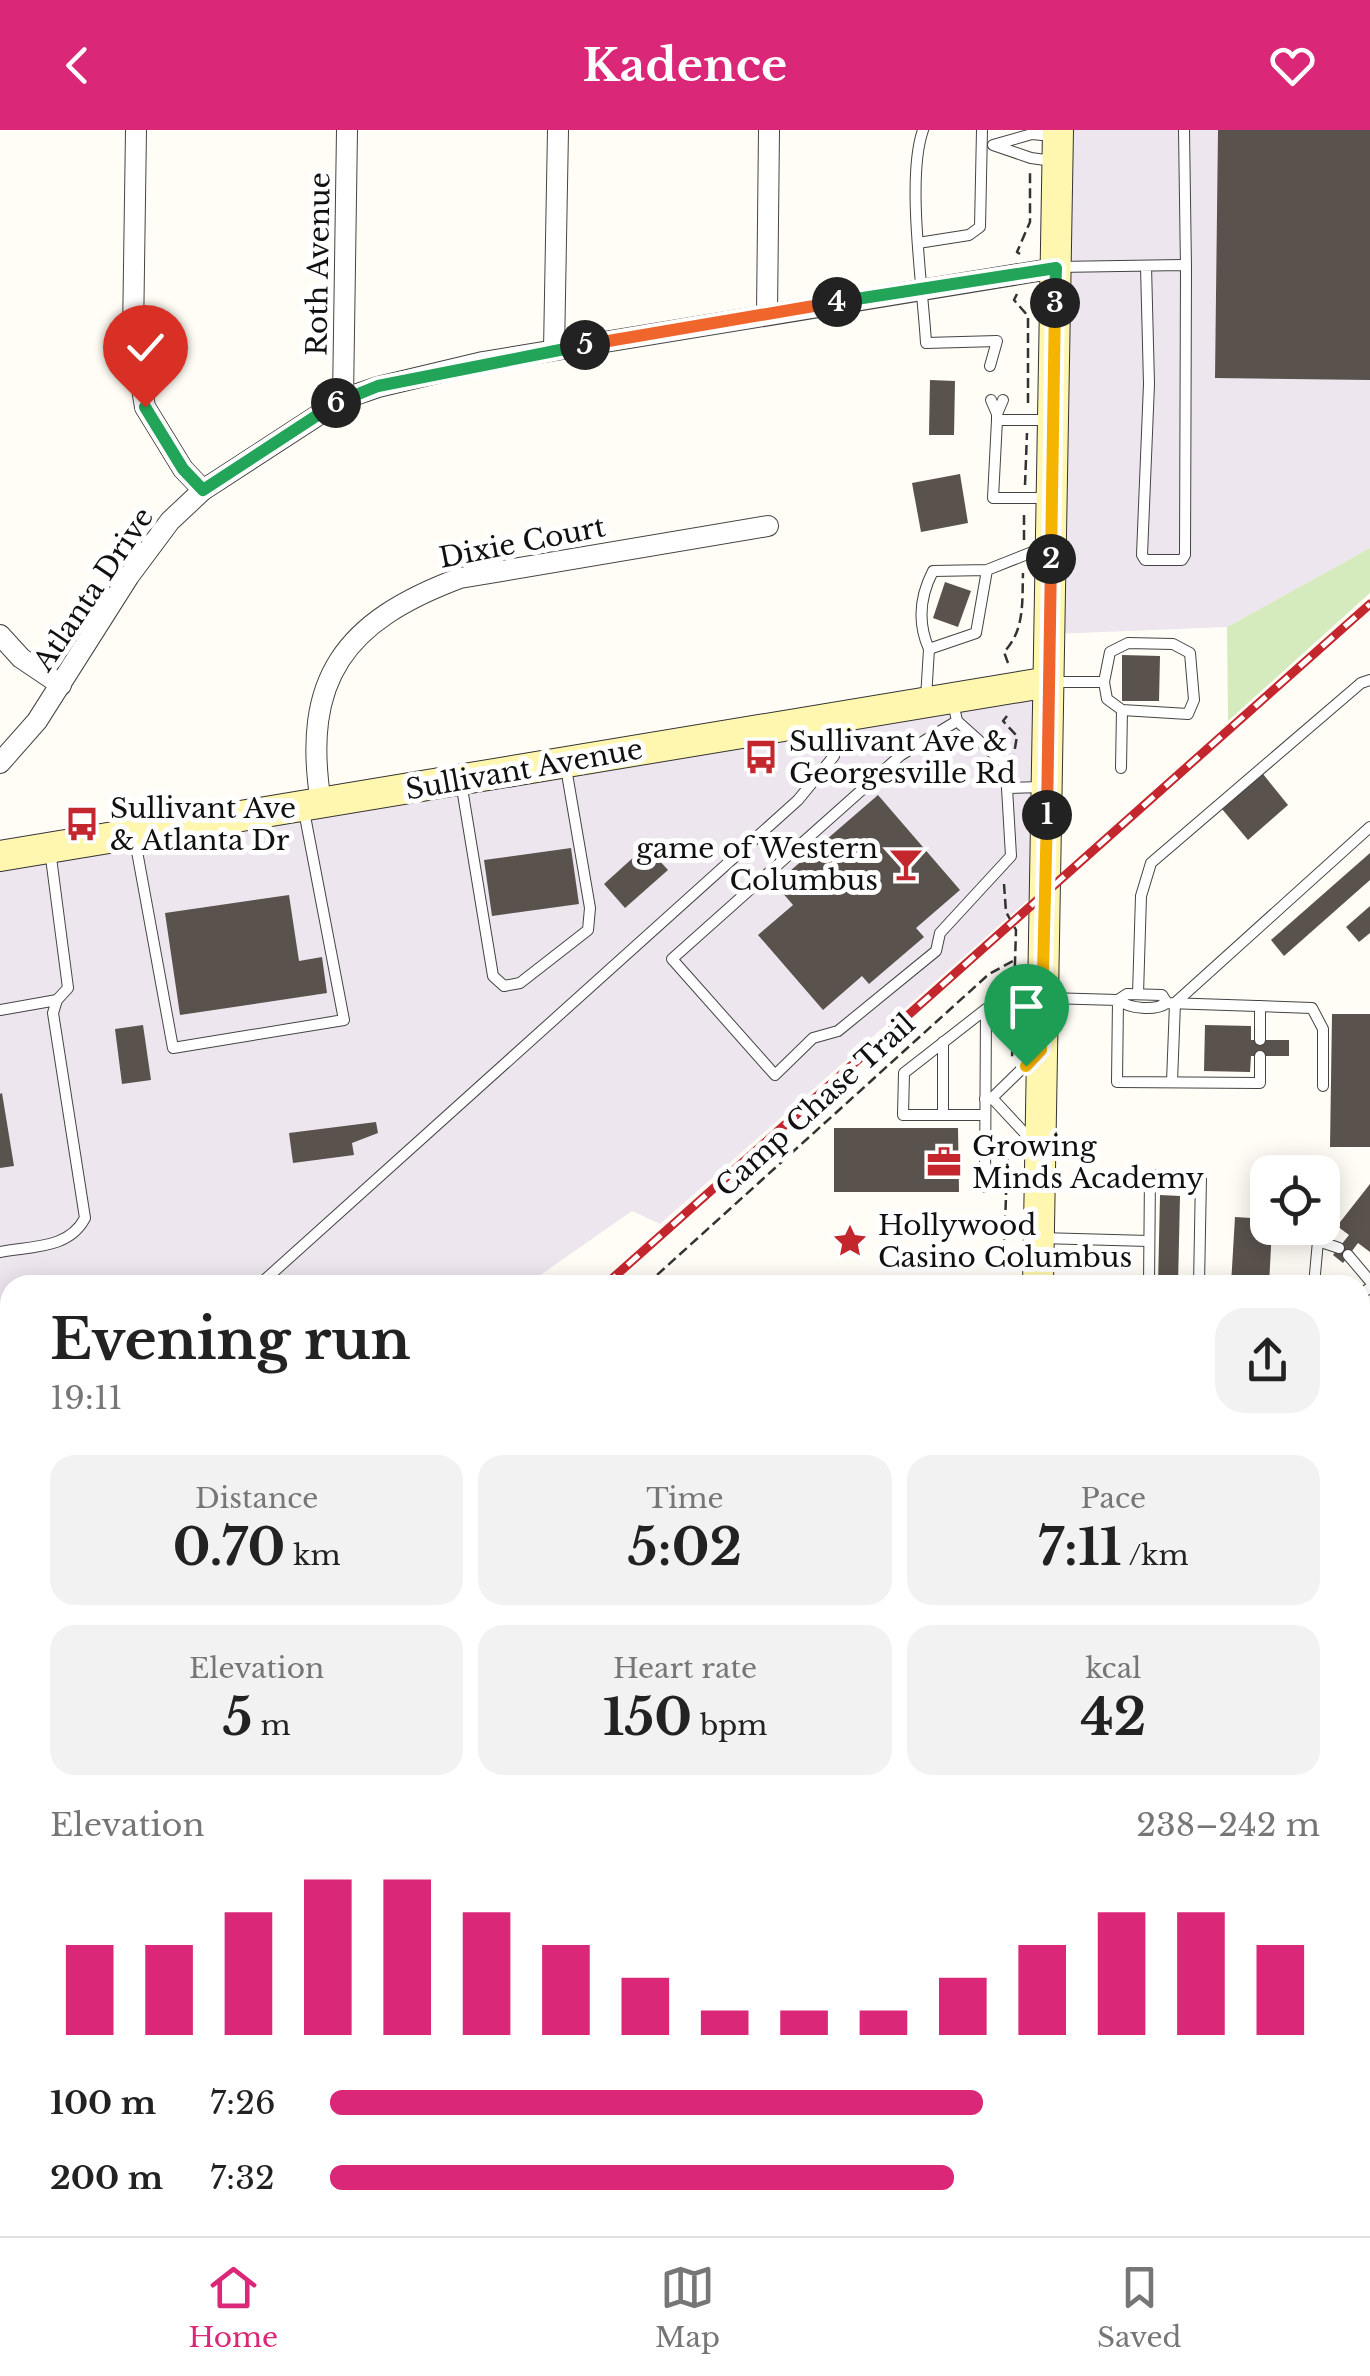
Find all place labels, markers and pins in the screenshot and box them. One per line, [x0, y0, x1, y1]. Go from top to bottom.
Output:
pin: 4 [812, 277, 862, 327]
pin: 3 [1030, 278, 1080, 328]
pin [103, 305, 188, 408]
pin: 5 [560, 320, 610, 370]
pin: 6 [311, 378, 361, 428]
pin: 2 [1026, 534, 1076, 584]
place label: Sullivant Ave & Georgesville Rd [789, 724, 1016, 791]
bus stop icon: Sullivant Ave & Georgesville Rd [742, 738, 780, 776]
pin: 1 [1022, 790, 1072, 840]
place label: Sullivant Ave & Atlanta Dr [110, 791, 296, 858]
bus stop icon: Sullivant Ave & Atlanta Dr [63, 805, 101, 843]
place label: game of Western Columbus [636, 831, 878, 898]
bar icon: game of Western Columbus [887, 845, 925, 883]
pin [984, 964, 1069, 1067]
place label: Growing Minds Academy [972, 1129, 1204, 1196]
office icon: Growing Minds Academy [925, 1143, 963, 1181]
place label: Hollywood Casino Columbus [878, 1208, 1132, 1275]
place icon: Hollywood Casino Columbus [831, 1222, 869, 1260]

